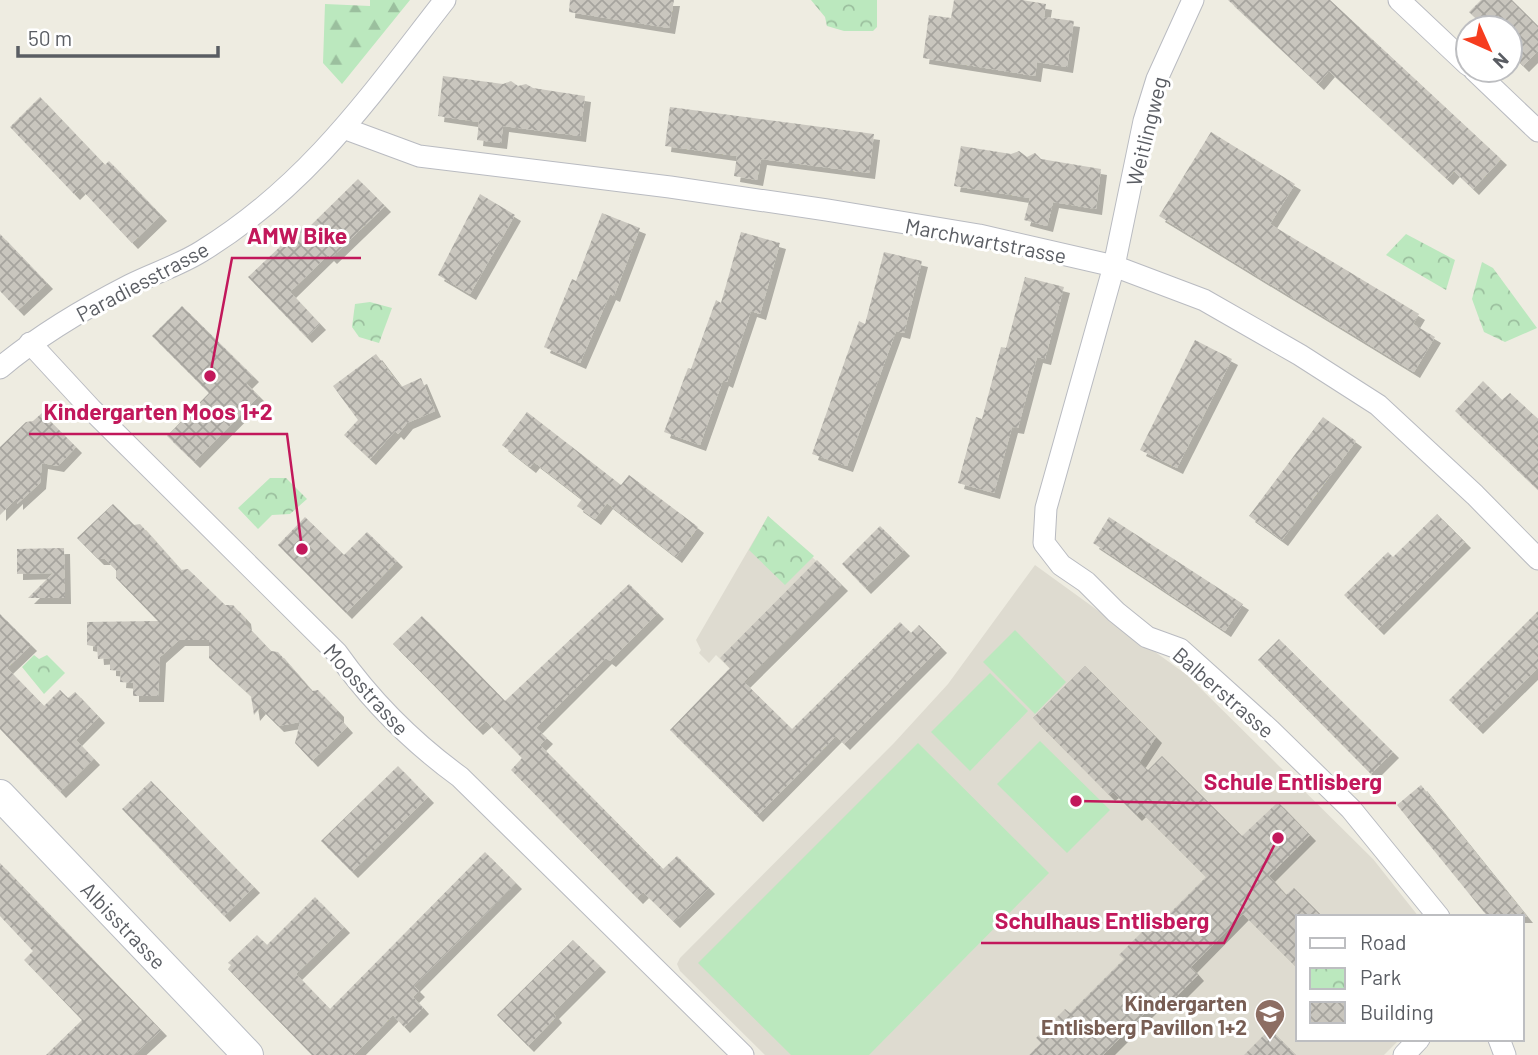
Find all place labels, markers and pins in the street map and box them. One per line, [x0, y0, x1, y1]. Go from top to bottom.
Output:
callout: AMW Bike [232, 214, 361, 258]
callout: Kindergarten Moos 1+2 [29, 390, 287, 434]
callout: Schule Entlisberg [1190, 759, 1396, 803]
callout: Schulhaus Entlisberg [981, 899, 1224, 943]
place label: Kindergarten Entlisberg Pavillon 1+2 [1041, 990, 1247, 1039]
school or university icon: Kindergarten Entlisberg Pavillon 1+2 [1253, 997, 1287, 1041]

